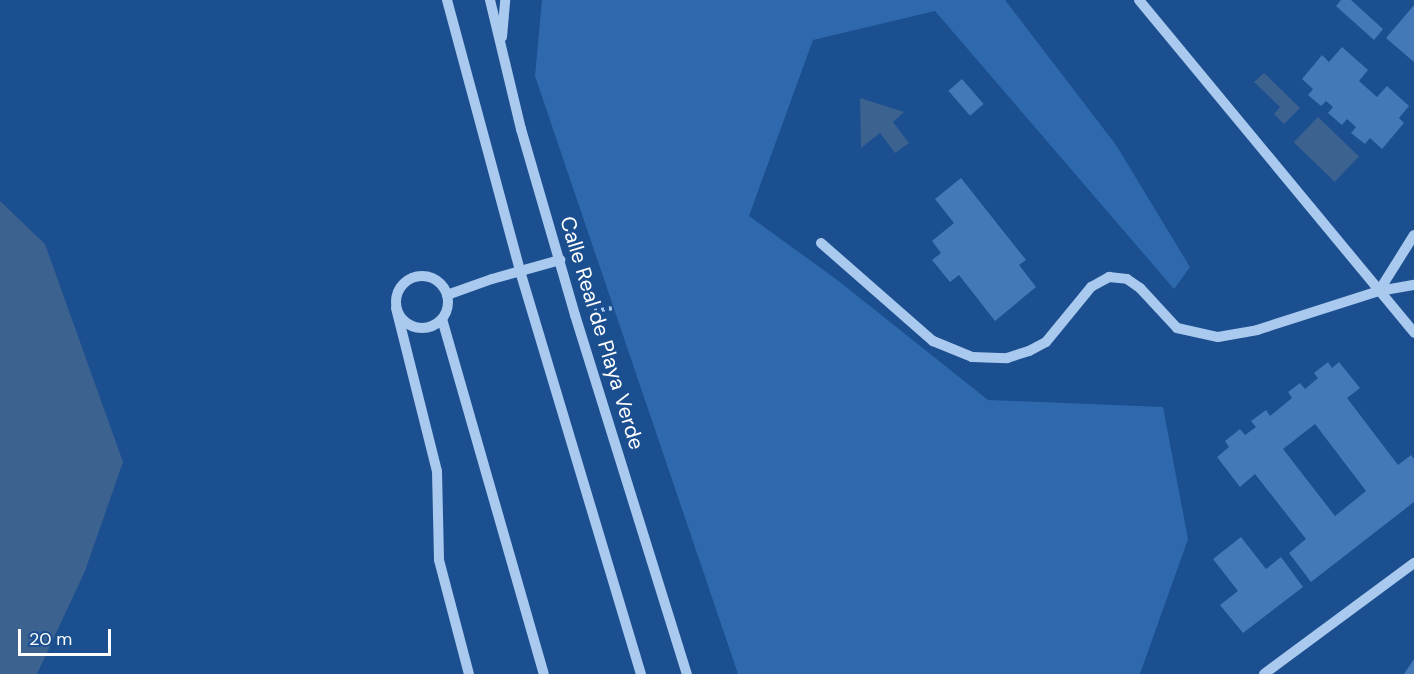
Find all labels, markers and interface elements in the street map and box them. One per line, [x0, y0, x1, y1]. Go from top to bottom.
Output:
street label: Calle Real de Playa Verde [554, 213, 650, 453]
scale bar [21, 617, 114, 655]
text: 20 m [29, 627, 72, 651]

